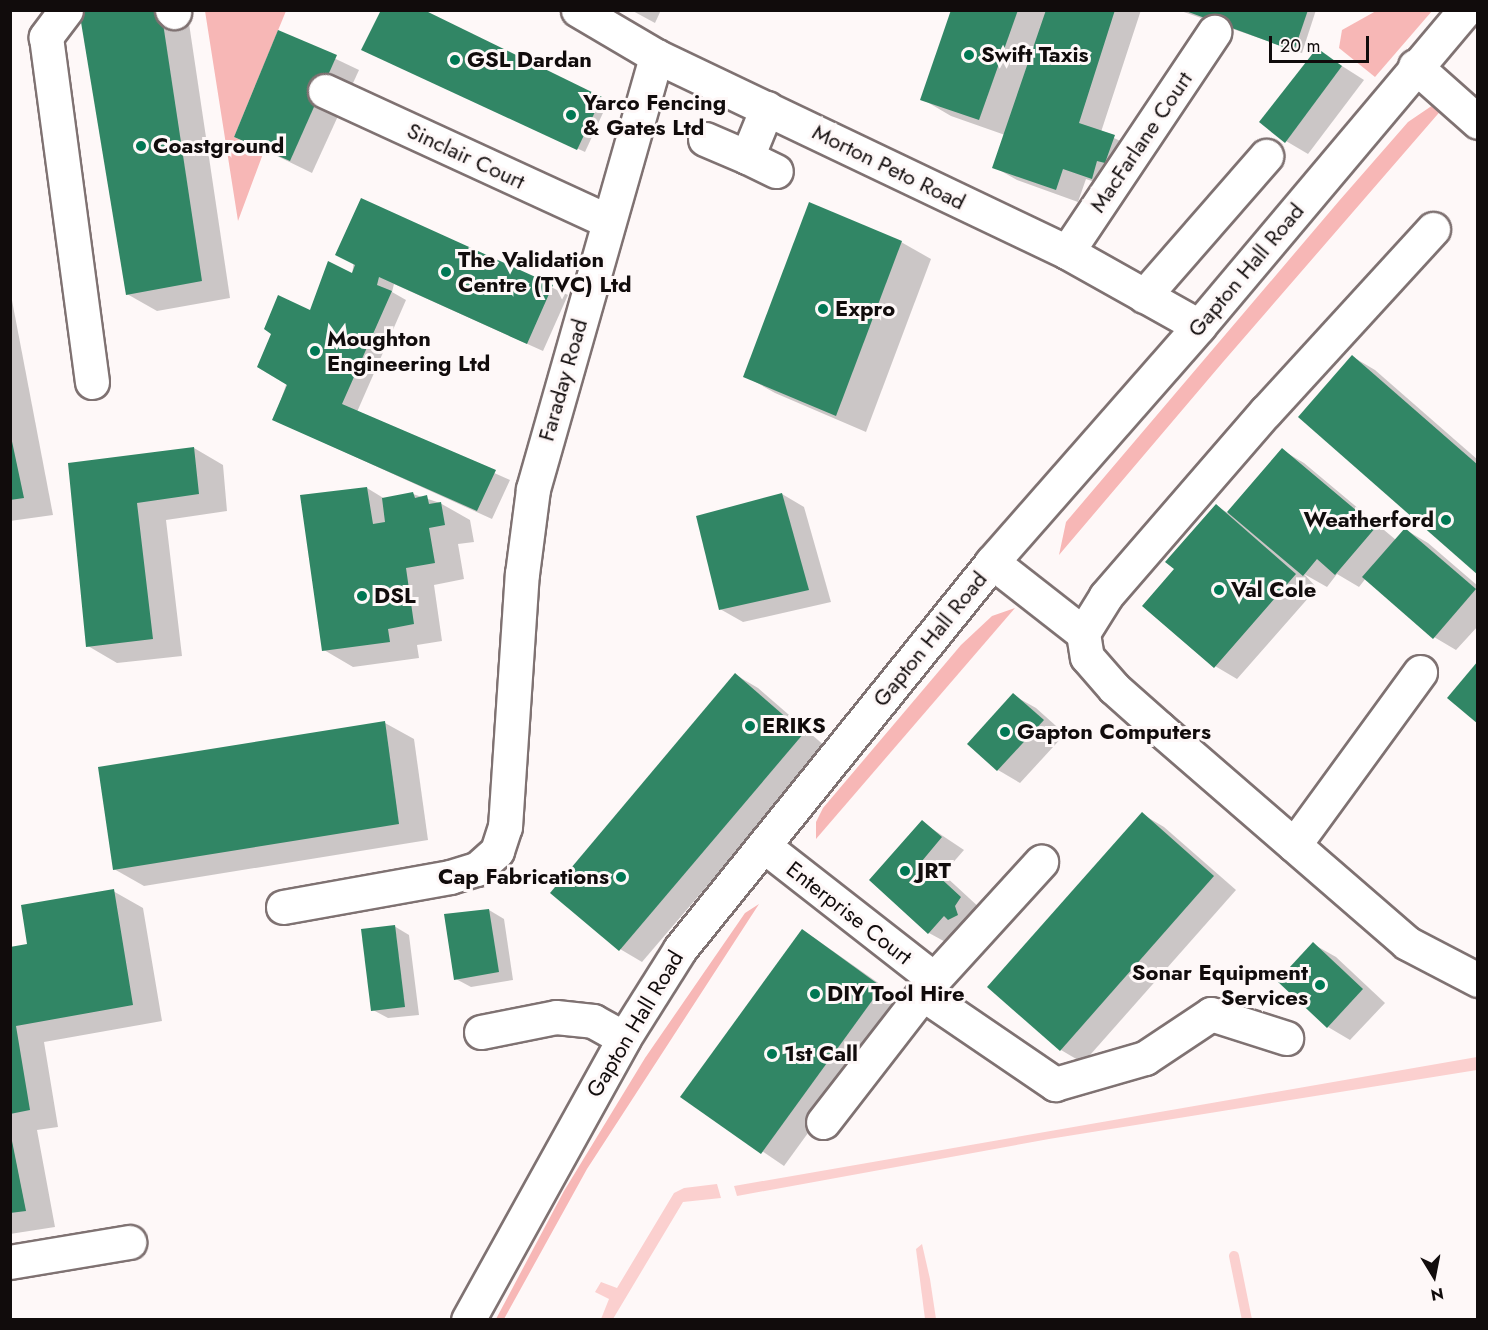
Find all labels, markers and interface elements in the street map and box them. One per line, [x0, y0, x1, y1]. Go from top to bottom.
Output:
scale bar [1272, 24, 1372, 62]
text: 20 m [1280, 33, 1320, 59]
place label: Swift Taxis [981, 42, 1089, 68]
place label: GSL Dardan [467, 47, 592, 73]
marker: Swift Taxis [962, 48, 976, 62]
marker: GSL Dardan [448, 53, 462, 67]
street label: MacFarlane Court [1084, 67, 1198, 217]
place label: Yarco Fencing & Gates Ltd [583, 89, 726, 140]
marker: Yarco Fencing & Gates Ltd [564, 108, 578, 122]
street label: Sinclair Court [403, 117, 529, 195]
street label: Morton Peto Road [808, 119, 970, 215]
place label: Coastground [153, 133, 284, 159]
marker: Coastground [134, 139, 148, 153]
street label: Gapton Hall Road [1183, 198, 1309, 342]
place label: The Validation Centre (TVC) Ltd [458, 246, 632, 298]
marker: The Validation Centre (TVC) Ltd [439, 265, 453, 279]
place label: Expro [835, 296, 895, 322]
marker: Expro [816, 302, 830, 316]
street label: Faraday Road [533, 316, 593, 444]
place label: Moughton Engineering Ltd [327, 325, 490, 376]
marker: Moughton Engineering Ltd [308, 344, 322, 358]
place label: Weatherford [1304, 507, 1434, 533]
marker: Weatherford [1439, 513, 1453, 527]
street label: Gapton Hall Road [867, 566, 993, 712]
place label: Val Cole [1231, 577, 1316, 603]
place label: DSL [374, 583, 415, 609]
marker: Val Cole [1212, 583, 1226, 597]
marker: DSL [355, 589, 369, 603]
place label: ERIKS [762, 713, 826, 739]
marker: ERIKS [743, 719, 757, 733]
place label: Gapton Computers [1017, 719, 1211, 745]
marker: Gapton Computers [998, 725, 1012, 739]
street label: Enterprise Court [781, 856, 917, 970]
place label: JRT [917, 858, 951, 884]
place label: Cap Fabrications [438, 864, 609, 890]
marker: JRT [898, 864, 912, 878]
marker: Cap Fabrications [614, 870, 628, 884]
street label: Gapton Hall Road [581, 946, 689, 1102]
place label: Sonar Equipment Services [1132, 959, 1308, 1010]
marker: Sonar Equipment Services [1313, 978, 1327, 992]
place label: DIY Tool Hire [827, 981, 965, 1007]
marker: DIY Tool Hire [808, 987, 822, 1001]
place label: 1st Call [784, 1041, 858, 1067]
marker: 1st Call [765, 1047, 779, 1061]
north arrow [1404, 1246, 1464, 1306]
text: N [1429, 1282, 1445, 1307]

